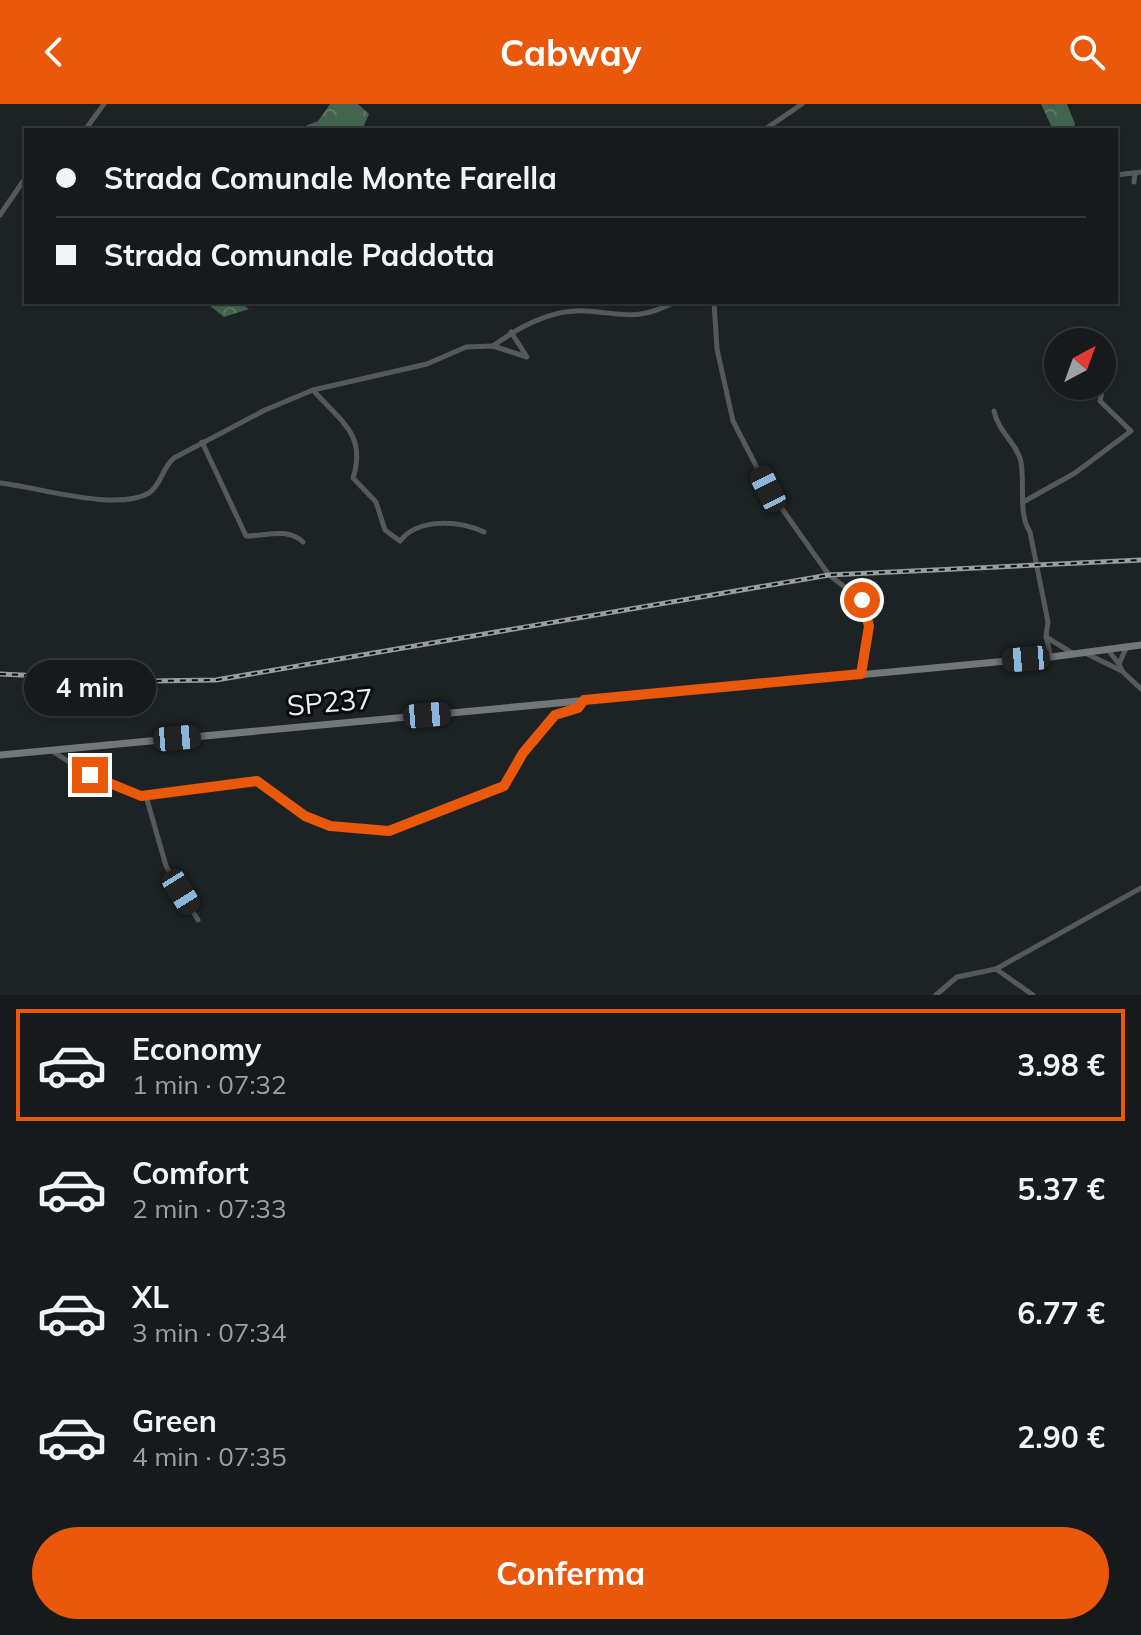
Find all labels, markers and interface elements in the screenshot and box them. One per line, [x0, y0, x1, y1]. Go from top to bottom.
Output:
icon: back [32, 30, 76, 74]
text: Cabway [500, 30, 641, 75]
icon: search [1065, 30, 1109, 74]
text: Strada Comunale Monte Farella [104, 159, 557, 197]
text: Strada Comunale Paddotta [104, 236, 495, 274]
north arrow [1044, 328, 1116, 400]
map controls [1044, 328, 1116, 400]
car [746, 462, 790, 516]
route start [844, 582, 880, 618]
car [1001, 645, 1051, 673]
callout: 4 min [24, 659, 156, 715]
text: 4 min [56, 671, 124, 704]
street label: SP237 [286, 680, 374, 723]
car [402, 701, 452, 729]
car [152, 724, 202, 752]
route end [72, 757, 108, 793]
car [158, 865, 204, 919]
icon: car [36, 1029, 108, 1101]
text: Economy [132, 1030, 261, 1068]
text: 3.98 € [1017, 1046, 1105, 1084]
text: 1 min · 07:32 [132, 1068, 287, 1101]
icon: car [36, 1153, 108, 1225]
text: Comfort [132, 1154, 249, 1192]
text: 5.37 € [1017, 1170, 1105, 1208]
text: 2 min · 07:33 [132, 1192, 287, 1225]
icon: car [36, 1277, 108, 1349]
text: XL [132, 1278, 169, 1316]
text: 6.77 € [1017, 1294, 1105, 1332]
text: 3 min · 07:34 [132, 1316, 287, 1349]
icon: car [36, 1401, 108, 1473]
text: Green [132, 1402, 217, 1440]
text: 2.90 € [1017, 1418, 1105, 1456]
text: 4 min · 07:35 [132, 1440, 287, 1473]
button: Conferma [32, 1527, 1109, 1619]

